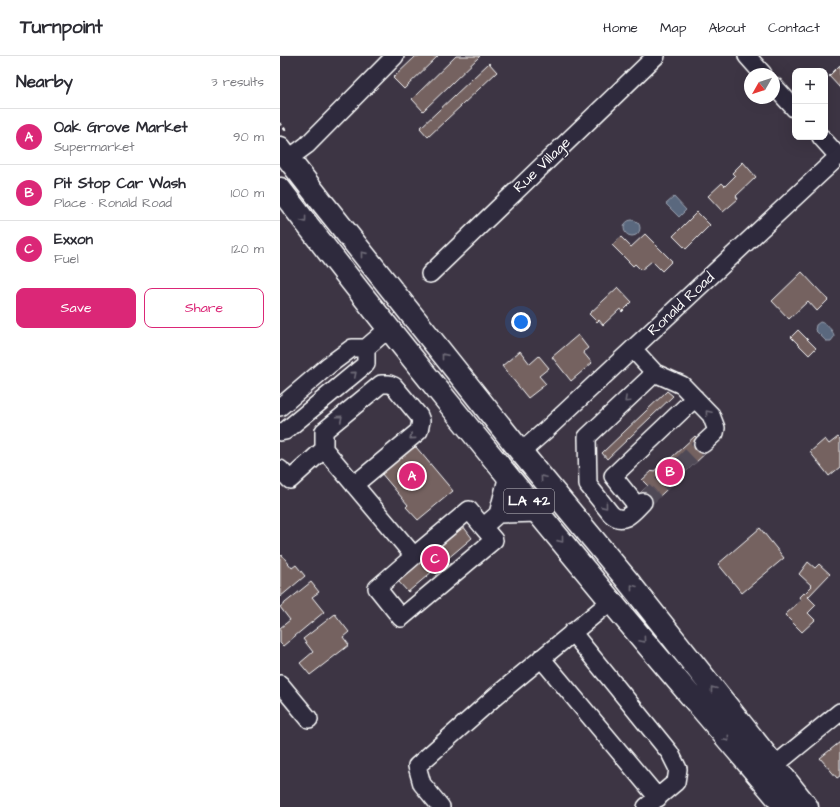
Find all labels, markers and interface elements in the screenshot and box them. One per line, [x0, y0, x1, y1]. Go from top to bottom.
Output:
text: Turnpoint [20, 14, 103, 41]
text: Home [603, 18, 638, 38]
text: Map [660, 18, 686, 38]
text: About [708, 18, 746, 38]
text: Contact [768, 18, 820, 38]
north arrow [744, 68, 780, 104]
map controls [792, 68, 828, 140]
button: + [792, 68, 828, 104]
text: Nearby [16, 70, 73, 94]
text: 3 results [211, 73, 264, 91]
button: − [792, 104, 828, 140]
text: Oak Grove Market [54, 117, 188, 138]
text: A [25, 128, 33, 146]
text: 90 m [233, 128, 264, 146]
street label: Rue Village [509, 132, 576, 198]
text: Supermarket [54, 138, 135, 156]
text: Pit Stop Car Wash [54, 173, 186, 194]
text: B [24, 184, 34, 202]
text: 100 m [231, 184, 264, 202]
text: Place · Ronald Road [54, 194, 172, 212]
one-way arrow [299, 216, 306, 223]
text: Exxon [54, 229, 93, 250]
text: C [24, 240, 34, 258]
text: 120 m [231, 240, 264, 258]
text: Fuel [54, 250, 79, 268]
one-way arrow [361, 252, 368, 259]
street label: Ronald Road [643, 267, 719, 341]
button: Save [16, 288, 136, 328]
button: Share [144, 288, 264, 328]
your location [511, 312, 531, 332]
one-way arrow [442, 353, 449, 360]
one-way arrow [349, 371, 357, 378]
one-way arrow [624, 395, 632, 403]
one-way arrow [706, 410, 713, 417]
one-way arrow [335, 415, 343, 422]
one-way arrow [409, 432, 417, 439]
pin: B [657, 457, 683, 487]
pin: A [399, 461, 425, 491]
one-way arrow [541, 476, 548, 483]
road number: LA 42 [504, 489, 554, 513]
one-way arrow [601, 502, 608, 509]
one-way arrow [556, 535, 563, 542]
pin: C [422, 544, 448, 574]
one-way arrow [630, 584, 637, 591]
one-way arrow [639, 635, 646, 642]
one-way arrow [711, 687, 718, 694]
one-way arrow [723, 734, 730, 742]

